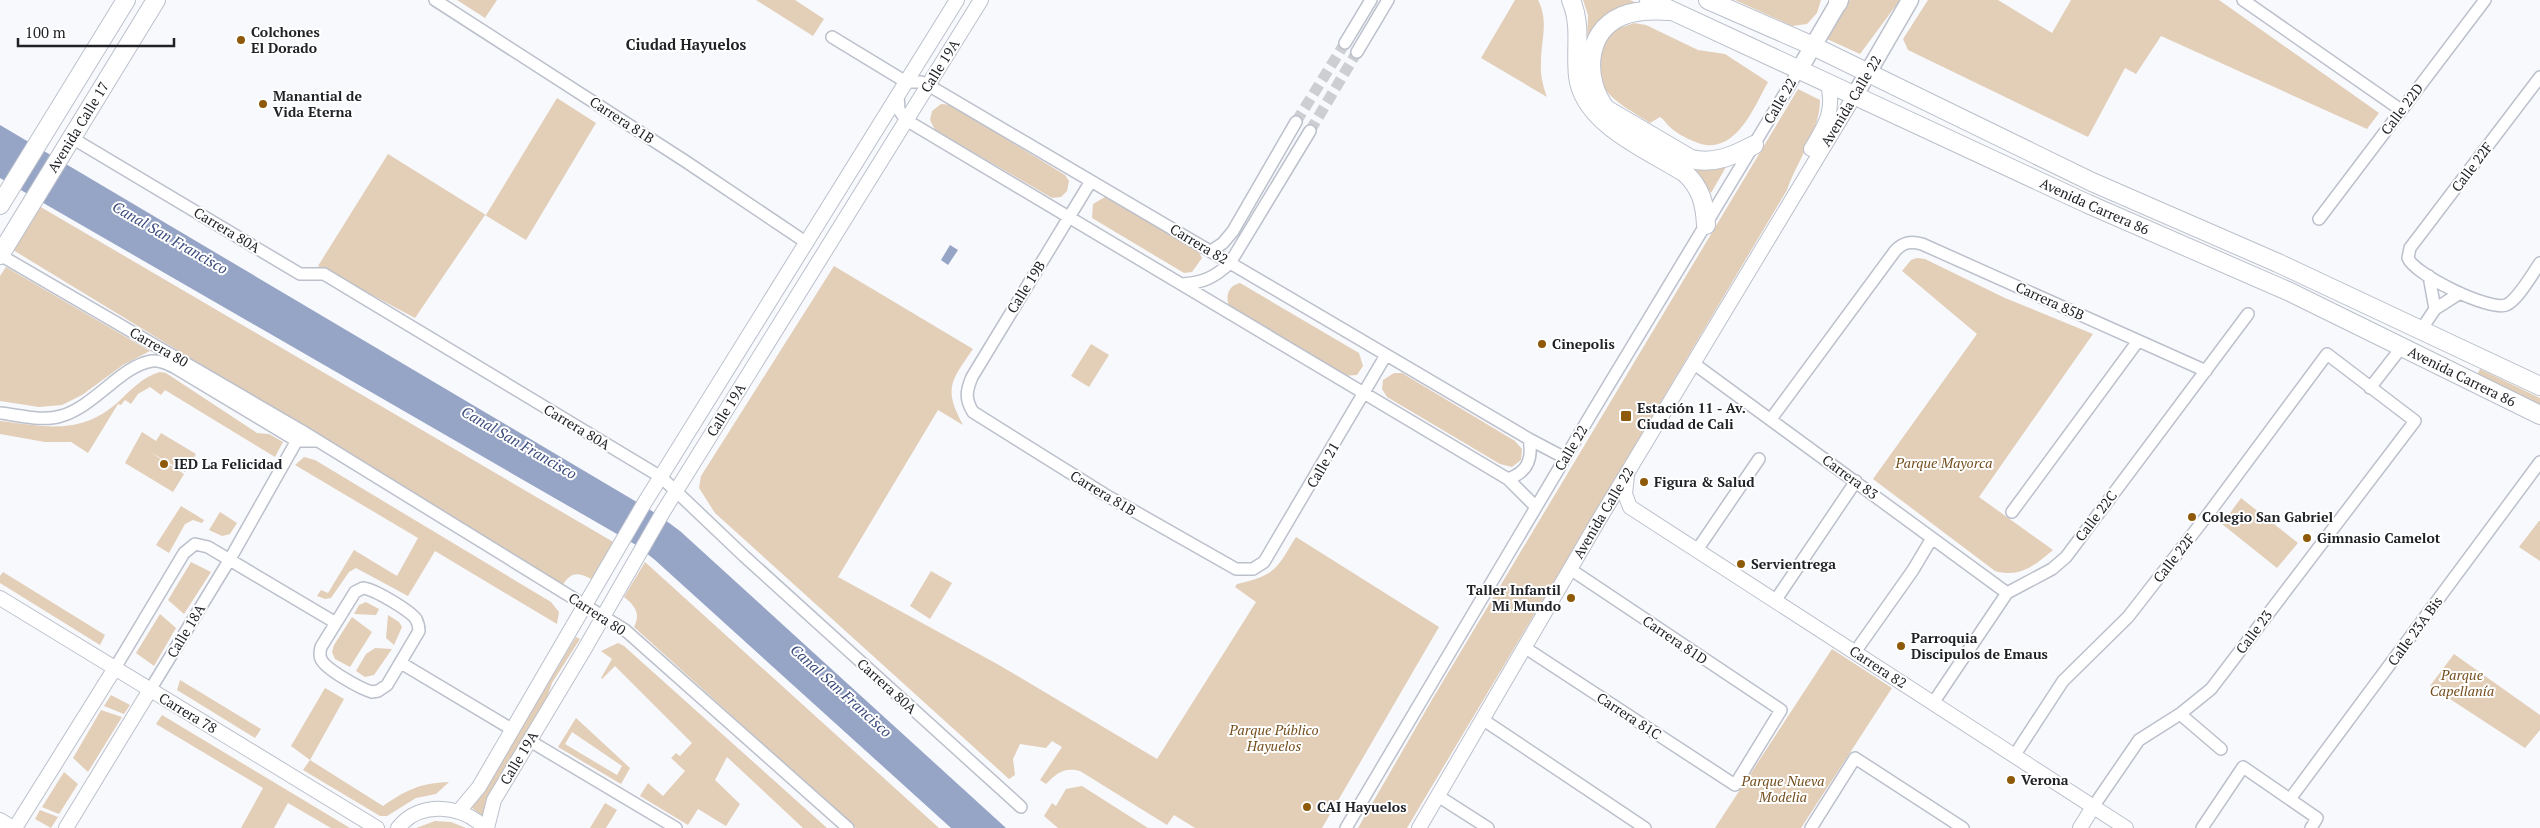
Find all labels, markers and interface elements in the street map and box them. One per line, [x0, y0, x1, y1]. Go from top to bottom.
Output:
scale bar [18, 15, 174, 47]
text: 100 m [25, 22, 66, 42]
place label: Colchones El Dorado [251, 22, 320, 57]
marker: Colchones El Dorado [235, 34, 247, 46]
district label: Ciudad Hayuelos [626, 34, 746, 54]
street label: Calle 19A [916, 35, 964, 96]
street label: Avenida Calle 22 [1816, 52, 1885, 150]
street label: Calle 22 [1759, 74, 1800, 127]
street label: Avenida Calle 17 [43, 78, 113, 176]
street label: Calle 22D [2376, 79, 2427, 138]
place label: Manantial de Vida Eterna [273, 86, 362, 121]
street label: Carrera 81B [586, 92, 658, 147]
marker: Manantial de Vida Eterna [257, 98, 269, 110]
street label: Calle 22F [2447, 138, 2496, 195]
street label: Avenida Carrera 86 [2037, 173, 2153, 239]
water label: Canal San Francisco [109, 196, 232, 279]
street label: Carrera 80A [191, 202, 264, 257]
street label: Carrera 82 [1167, 219, 1232, 268]
street label: Calle 19B [1002, 257, 1049, 317]
street label: Carrera 85B [2013, 277, 2088, 324]
street label: Carrera 80 [127, 322, 192, 371]
place label: Cinepolis [1552, 334, 1615, 353]
marker: Cinepolis [1536, 338, 1548, 350]
street label: Avenida Carrera 86 [2405, 342, 2520, 411]
street label: Calle 19A [702, 379, 750, 440]
place label: Estación 11 - Av. Ciudad de Cali [1637, 398, 1746, 433]
street label: Carrera 80A [541, 399, 614, 454]
water label: Canal San Francisco [458, 401, 581, 484]
marker: Estación 11 - Av. Ciudad de Cali [1619, 409, 1633, 423]
street label: Calle 22 [1550, 421, 1592, 474]
street label: Calle 21 [1302, 438, 1343, 491]
street label: Carrera 83 [1819, 450, 1882, 503]
park label: Parque Mayorca [1894, 453, 1993, 472]
place label: IED La Felicidad [174, 454, 283, 473]
marker: IED La Felicidad [158, 458, 170, 470]
street label: Avenida Calle 22 [1568, 463, 1637, 562]
street label: Carrera 81B [1067, 466, 1140, 520]
place label: Figura & Salud [1654, 472, 1755, 491]
marker: Figura & Salud [1638, 476, 1650, 488]
street label: Calle 22C [2070, 486, 2121, 545]
place label: Colegio San Gabriel [2202, 507, 2334, 526]
marker: Colegio San Gabriel [2186, 511, 2198, 523]
place label: Gimnasio Camelot [2317, 528, 2441, 547]
street label: Calle 22F [2148, 529, 2199, 586]
marker: Gimnasio Camelot [2301, 532, 2313, 544]
place label: Servientrega [1751, 554, 1836, 573]
marker: Servientrega [1735, 558, 1747, 570]
place label: Taller Infantil Mi Mundo [1467, 580, 1561, 615]
street label: Carrera 80 [565, 588, 630, 639]
marker: Taller Infantil Mi Mundo [1565, 592, 1577, 604]
street label: Calle 23A Bis [2383, 592, 2446, 669]
street label: Calle 18A [162, 600, 209, 661]
street label: Calle 23 [2231, 606, 2276, 657]
street label: Carrera 81D [1639, 611, 1712, 668]
place label: Parroquia Discipulos de Emaus [1911, 628, 2048, 663]
water label: Canal San Francisco [787, 639, 897, 742]
marker: Parroquia Discipulos de Emaus [1895, 640, 1907, 652]
street label: Carrera 82 [1846, 641, 1911, 692]
street label: Carrera 80A [853, 654, 922, 718]
park label: Parque Capellanía [2430, 665, 2494, 700]
street label: Carrera 78 [156, 688, 221, 737]
street label: Carrera 81C [1593, 688, 1665, 744]
park label: Parque Público Hayuelos [1228, 720, 1319, 755]
street label: Calle 19A [495, 727, 542, 788]
place label: Verona [2021, 770, 2069, 789]
park label: Parque Nueva Modelia [1740, 771, 1825, 806]
marker: Verona [2005, 774, 2017, 786]
place label: CAI Hayuelos [1317, 797, 1406, 816]
marker: CAI Hayuelos [1301, 801, 1313, 813]

